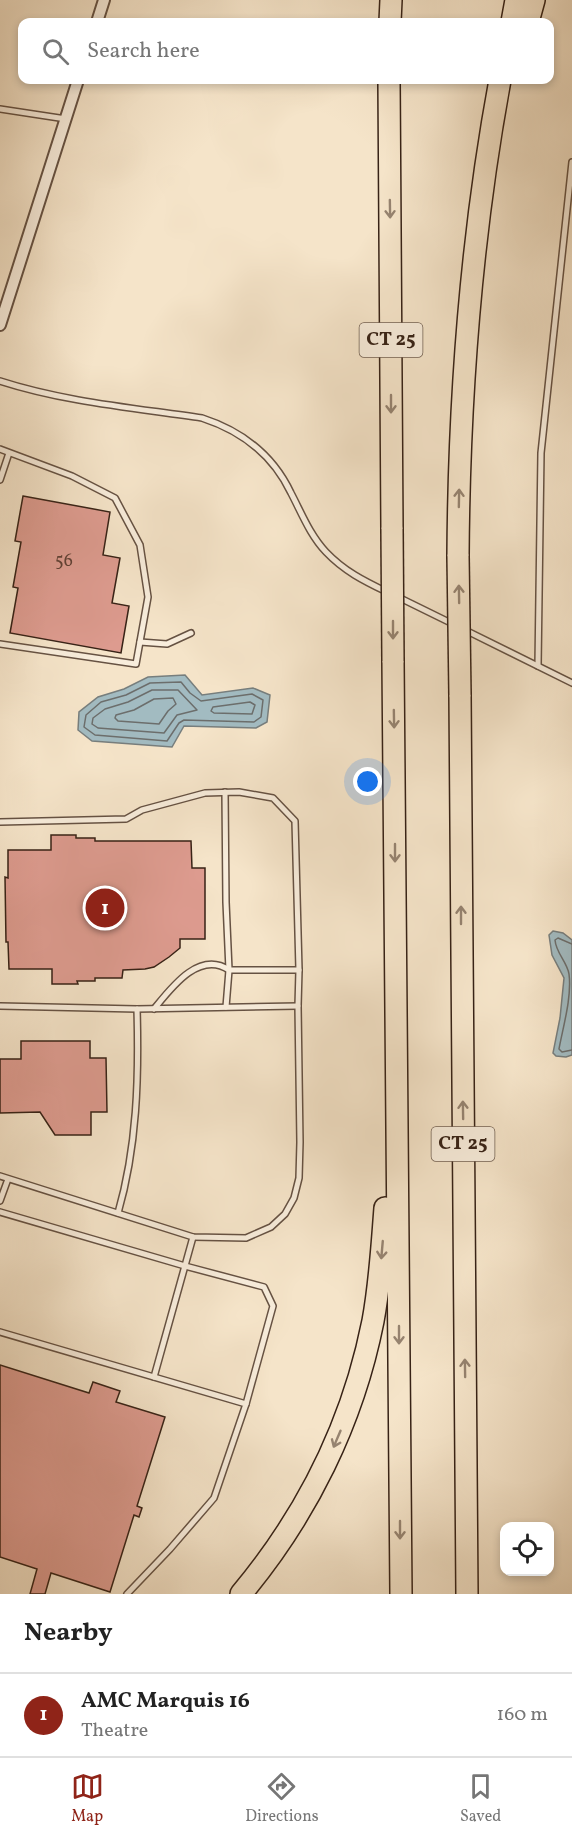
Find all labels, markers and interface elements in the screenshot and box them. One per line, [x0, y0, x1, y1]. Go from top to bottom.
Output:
search box [18, 18, 554, 84]
icon: search [39, 35, 72, 68]
text: Search here [87, 36, 200, 67]
one-way arrow [384, 198, 396, 218]
road number: CT 25 [360, 323, 422, 357]
one-way arrow [385, 393, 397, 413]
one-way arrow [453, 488, 465, 508]
house number: 56 [55, 549, 73, 574]
one-way arrow [453, 585, 465, 605]
one-way arrow [387, 619, 399, 639]
one-way arrow [388, 709, 400, 729]
your location [353, 767, 382, 796]
one-way arrow [389, 842, 401, 862]
pin: 1 [86, 886, 124, 930]
one-way arrow [455, 905, 467, 925]
one-way arrow [457, 1100, 469, 1120]
road number: CT 25 [432, 1127, 494, 1161]
one-way arrow [376, 1240, 387, 1260]
one-way arrow [393, 1324, 405, 1344]
one-way arrow [459, 1358, 471, 1378]
one-way arrow [331, 1429, 342, 1448]
one-way arrow [394, 1519, 406, 1539]
map controls [500, 1522, 554, 1576]
button: locate [500, 1522, 554, 1576]
text: Nearby [24, 1615, 113, 1651]
text: AMC Marquis 16 [81, 1686, 250, 1717]
text: 1 [39, 1701, 48, 1729]
text: 160 m [496, 1701, 548, 1729]
text: Theatre [81, 1717, 148, 1745]
tab: Map [71, 1770, 104, 1828]
tab: Directions [245, 1770, 319, 1828]
tab: Saved [460, 1770, 501, 1828]

